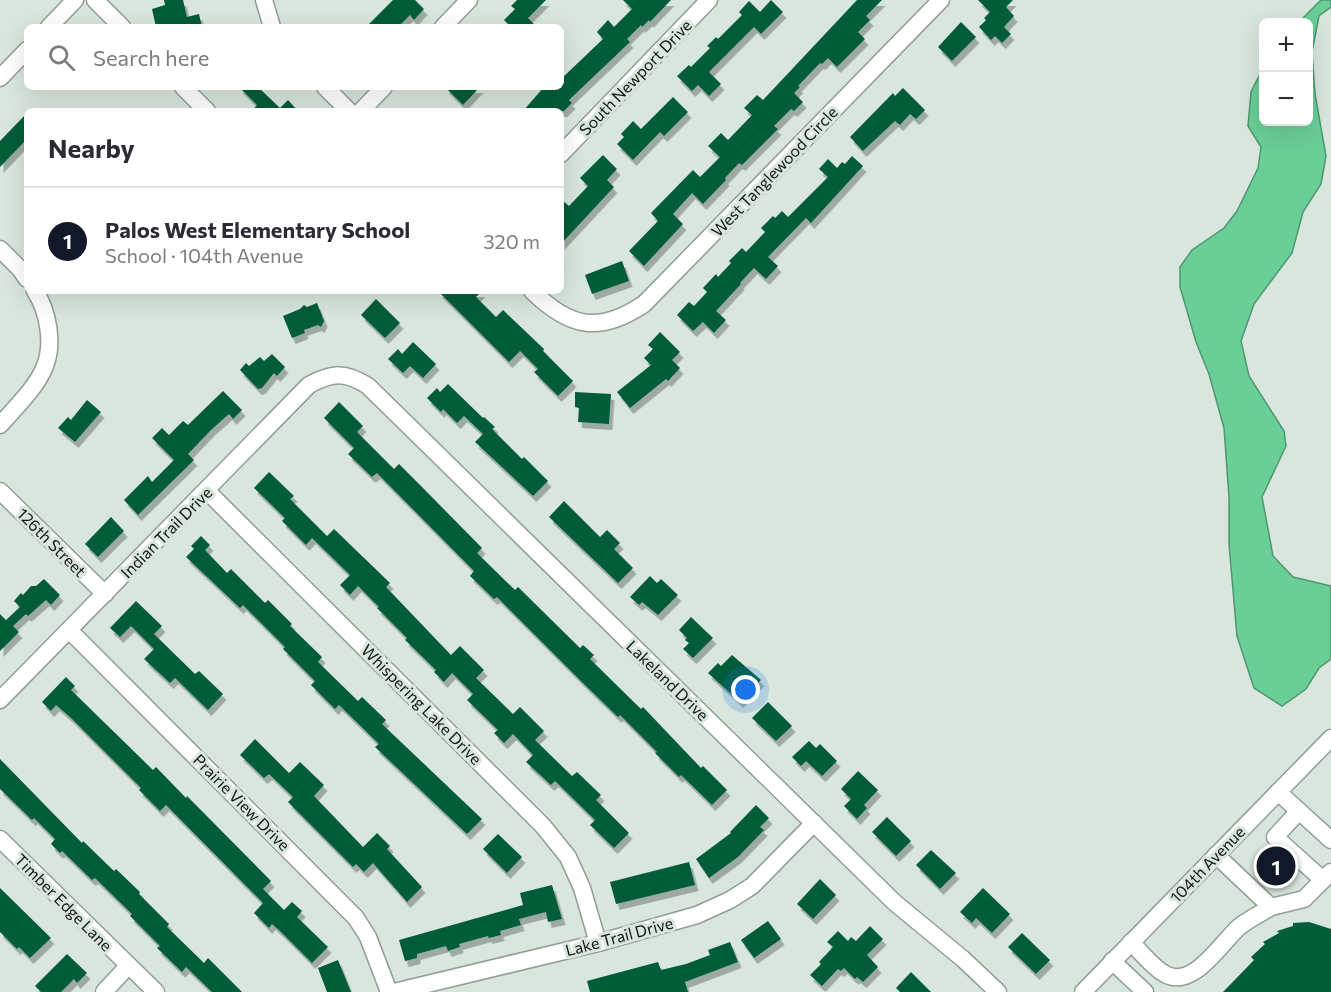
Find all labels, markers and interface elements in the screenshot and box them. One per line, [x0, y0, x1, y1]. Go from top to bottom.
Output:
street label: South Newport Drive [575, 15, 695, 139]
map controls [1259, 18, 1313, 126]
button: + [1259, 18, 1313, 72]
search box [24, 24, 564, 90]
icon: search [45, 41, 78, 74]
text: Search here [93, 44, 209, 71]
button: − [1259, 72, 1313, 126]
street label: West Tanglewood Circle [707, 102, 841, 240]
text: Nearby [48, 132, 135, 163]
text: Palos West Elementary School [105, 216, 410, 243]
text: 1 [63, 229, 72, 253]
text: 320 m [483, 229, 540, 253]
text: School · 104th Avenue [105, 243, 303, 267]
street label: Indian Trail Drive [116, 482, 216, 582]
street label: 126th Street [14, 504, 91, 581]
street label: Lakeland Drive [623, 636, 713, 724]
street label: Whispering Lake Drive [358, 640, 486, 768]
your location [731, 675, 760, 704]
street label: Prairie View Drive [190, 750, 294, 854]
street label: 104th Avenue [1166, 822, 1248, 906]
pin: 1 [1256, 844, 1296, 888]
street label: Timber Edge Lane [11, 849, 117, 955]
street label: Lake Trail Drive [563, 912, 675, 960]

